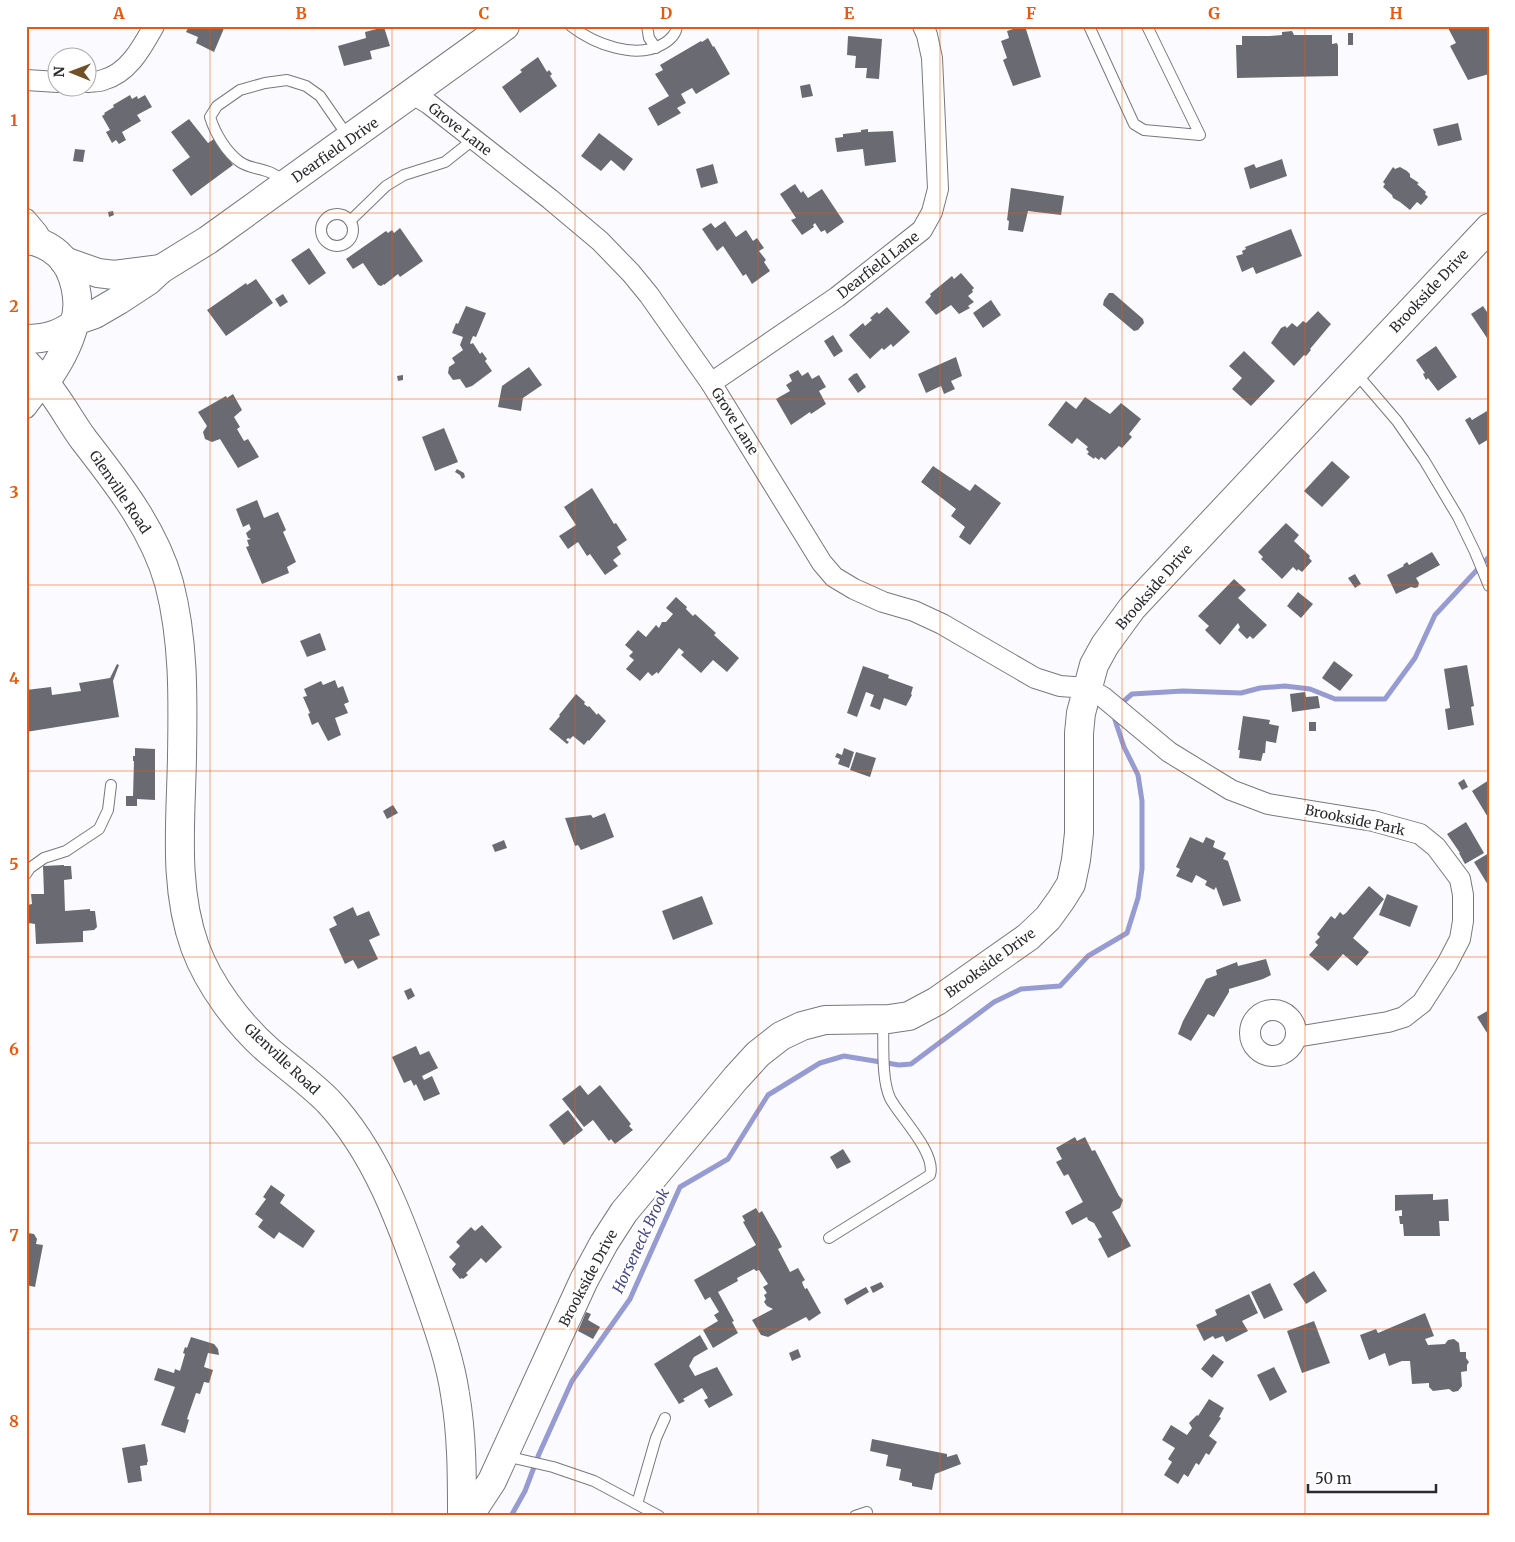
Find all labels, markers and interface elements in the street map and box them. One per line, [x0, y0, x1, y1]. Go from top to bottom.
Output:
text: A [112, 3, 125, 23]
text: B [295, 3, 307, 23]
text: C [479, 3, 489, 23]
text: D [660, 3, 672, 23]
text: E [844, 3, 855, 23]
text: F [1026, 3, 1036, 23]
text: G [1208, 3, 1220, 23]
text: H [1389, 3, 1403, 23]
north arrow [48, 48, 98, 98]
text: N [50, 66, 68, 77]
street label: Grove Lane [425, 99, 495, 159]
text: 1 [10, 110, 18, 130]
street label: Dearfield Drive [288, 113, 382, 187]
street label: Dearfield Lane [834, 228, 922, 302]
street label: Brookside Drive [1386, 246, 1472, 336]
text: 2 [9, 296, 19, 316]
street label: Grove Lane [707, 384, 763, 458]
street label: Glenville Road [86, 447, 155, 537]
text: 3 [9, 482, 19, 502]
street label: Brookside Drive [1112, 541, 1196, 633]
text: 4 [9, 668, 19, 688]
street label: Brookside Park [1303, 801, 1407, 839]
text: 5 [9, 854, 19, 874]
street label: Brookside Drive [941, 924, 1039, 1002]
street label: Glenville Road [241, 1020, 324, 1099]
text: 6 [9, 1039, 19, 1059]
water label: Horseneck Brook [607, 1185, 674, 1297]
text: 7 [9, 1225, 19, 1245]
street label: Brookside Drive [555, 1226, 621, 1330]
text: 8 [9, 1411, 19, 1431]
scale bar [1308, 1462, 1435, 1494]
text: 50 m [1315, 1469, 1352, 1488]

